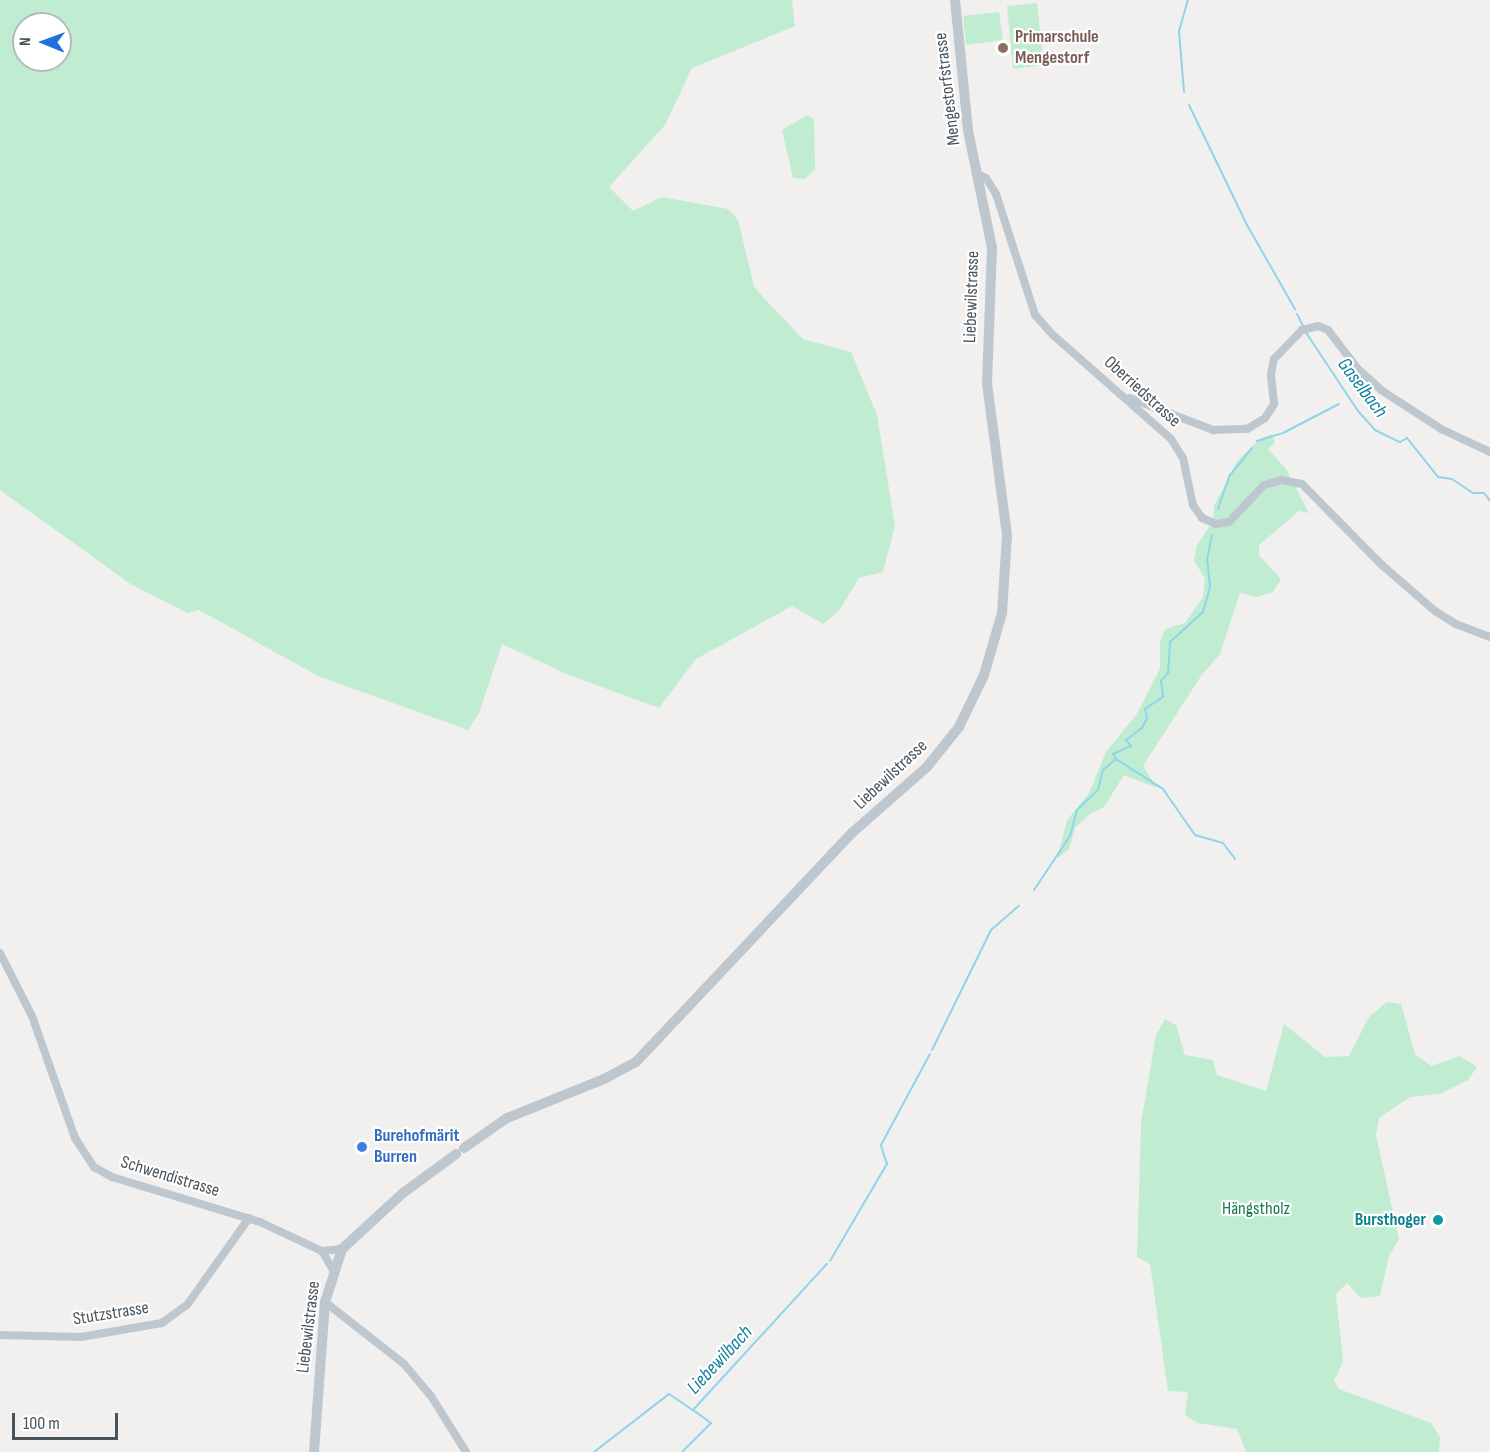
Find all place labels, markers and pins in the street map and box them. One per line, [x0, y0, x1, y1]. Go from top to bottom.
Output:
place label: Primarschule Mengestorf [1015, 27, 1099, 70]
marker: Primarschule Mengestorf [996, 41, 1010, 55]
place label: Burehofmärit Burren [374, 1126, 459, 1168]
marker: Burehofmärit Burren [355, 1140, 369, 1154]
place label: Bursthoger [1355, 1209, 1426, 1231]
marker: Bursthoger [1431, 1213, 1445, 1227]

